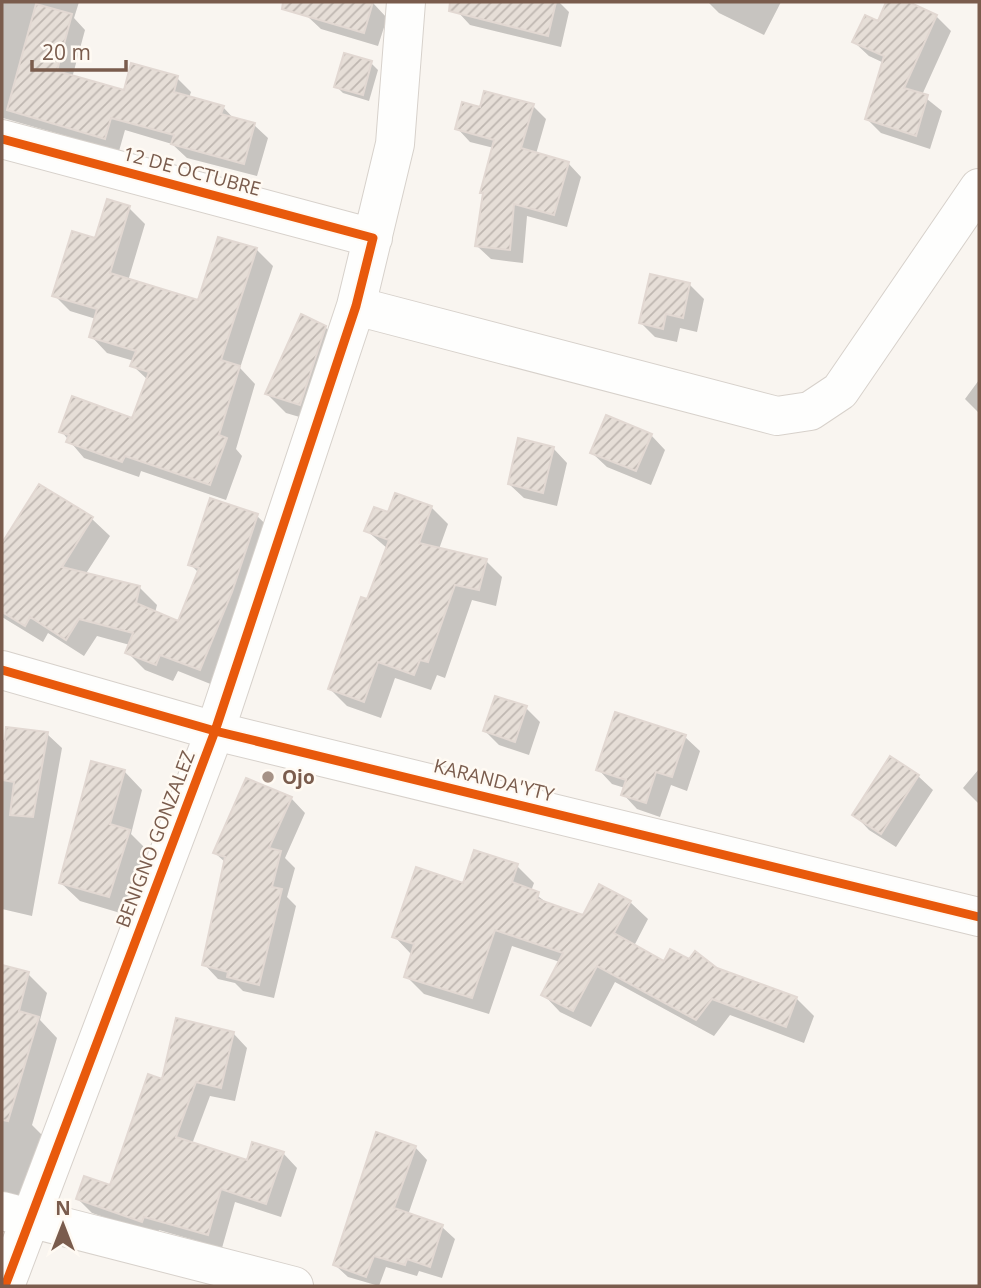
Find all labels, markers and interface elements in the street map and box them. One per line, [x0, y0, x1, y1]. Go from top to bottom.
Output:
scale bar [32, 28, 126, 72]
text: 20 m [42, 38, 91, 66]
street label: 12 DE OCTUBRE [120, 140, 264, 202]
street label: BENIGNO GONZALEZ [109, 747, 201, 931]
street label: KARANDA'YTY [431, 752, 557, 808]
place label: Ojo [282, 764, 315, 790]
marker: Ojo [260, 769, 276, 785]
north arrow [28, 1190, 98, 1260]
text: N [55, 1195, 71, 1221]

